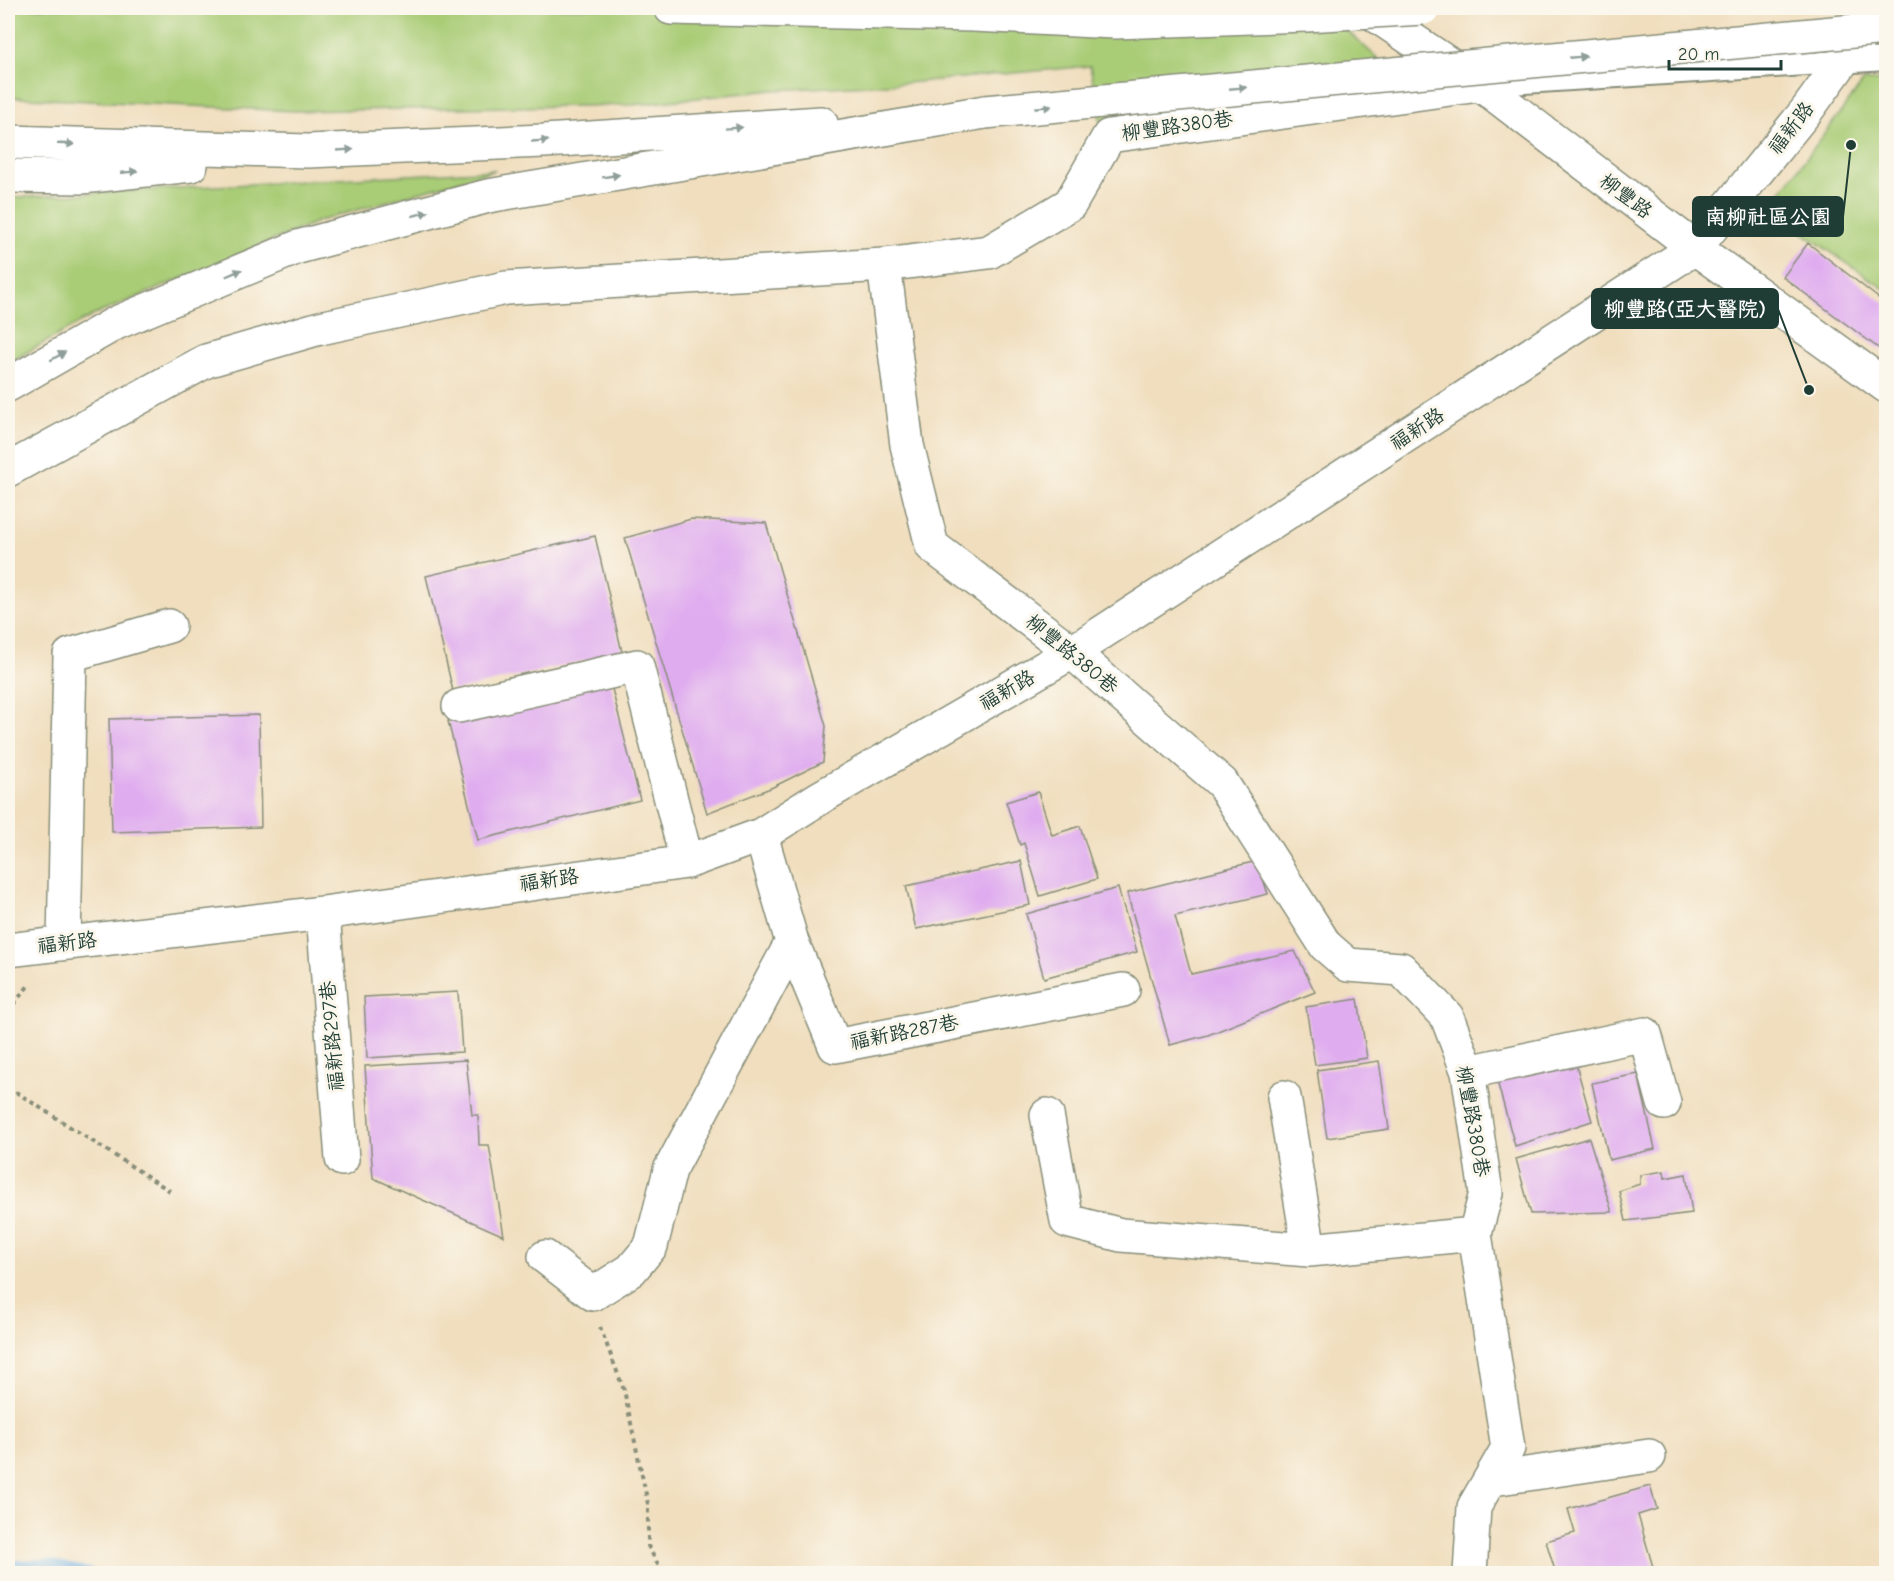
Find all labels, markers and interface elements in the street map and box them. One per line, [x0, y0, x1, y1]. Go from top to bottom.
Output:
scale bar [1669, 33, 1782, 71]
text: 20 m [1678, 44, 1719, 65]
one-way arrow [1569, 52, 1588, 62]
one-way arrow [1228, 84, 1247, 93]
street label: 福新路 [1763, 96, 1819, 159]
one-way arrow [1034, 102, 1053, 112]
street label: 柳豐路380巷 [1120, 107, 1235, 145]
one-way arrow [725, 124, 744, 133]
one-way arrow [530, 136, 549, 145]
one-way arrow [56, 139, 75, 149]
one-way arrow [335, 145, 354, 154]
one-way arrow [119, 167, 138, 176]
street label: 柳豐路 [1595, 169, 1658, 224]
one-way arrow [602, 172, 621, 181]
callout: 南柳社區公園 [1693, 197, 1843, 236]
text: 南柳社區公園 [1705, 205, 1831, 229]
one-way arrow [411, 209, 429, 219]
one-way arrow [226, 268, 244, 278]
callout: 柳豐路(亞大醫院) [1592, 289, 1778, 328]
text: 柳豐路(亞大醫院) [1604, 297, 1766, 321]
one-way arrow [50, 351, 67, 361]
street label: 福新路 [1386, 402, 1449, 455]
street label: 柳豐路380巷 [1021, 610, 1124, 699]
street label: 福新路 [975, 665, 1040, 715]
street label: 福新路 [518, 864, 581, 896]
street label: 福新路 [36, 928, 99, 958]
street label: 福新路297巷 [316, 979, 348, 1092]
street label: 福新路287巷 [848, 1010, 961, 1054]
street label: 柳豐路380巷 [1452, 1064, 1494, 1179]

